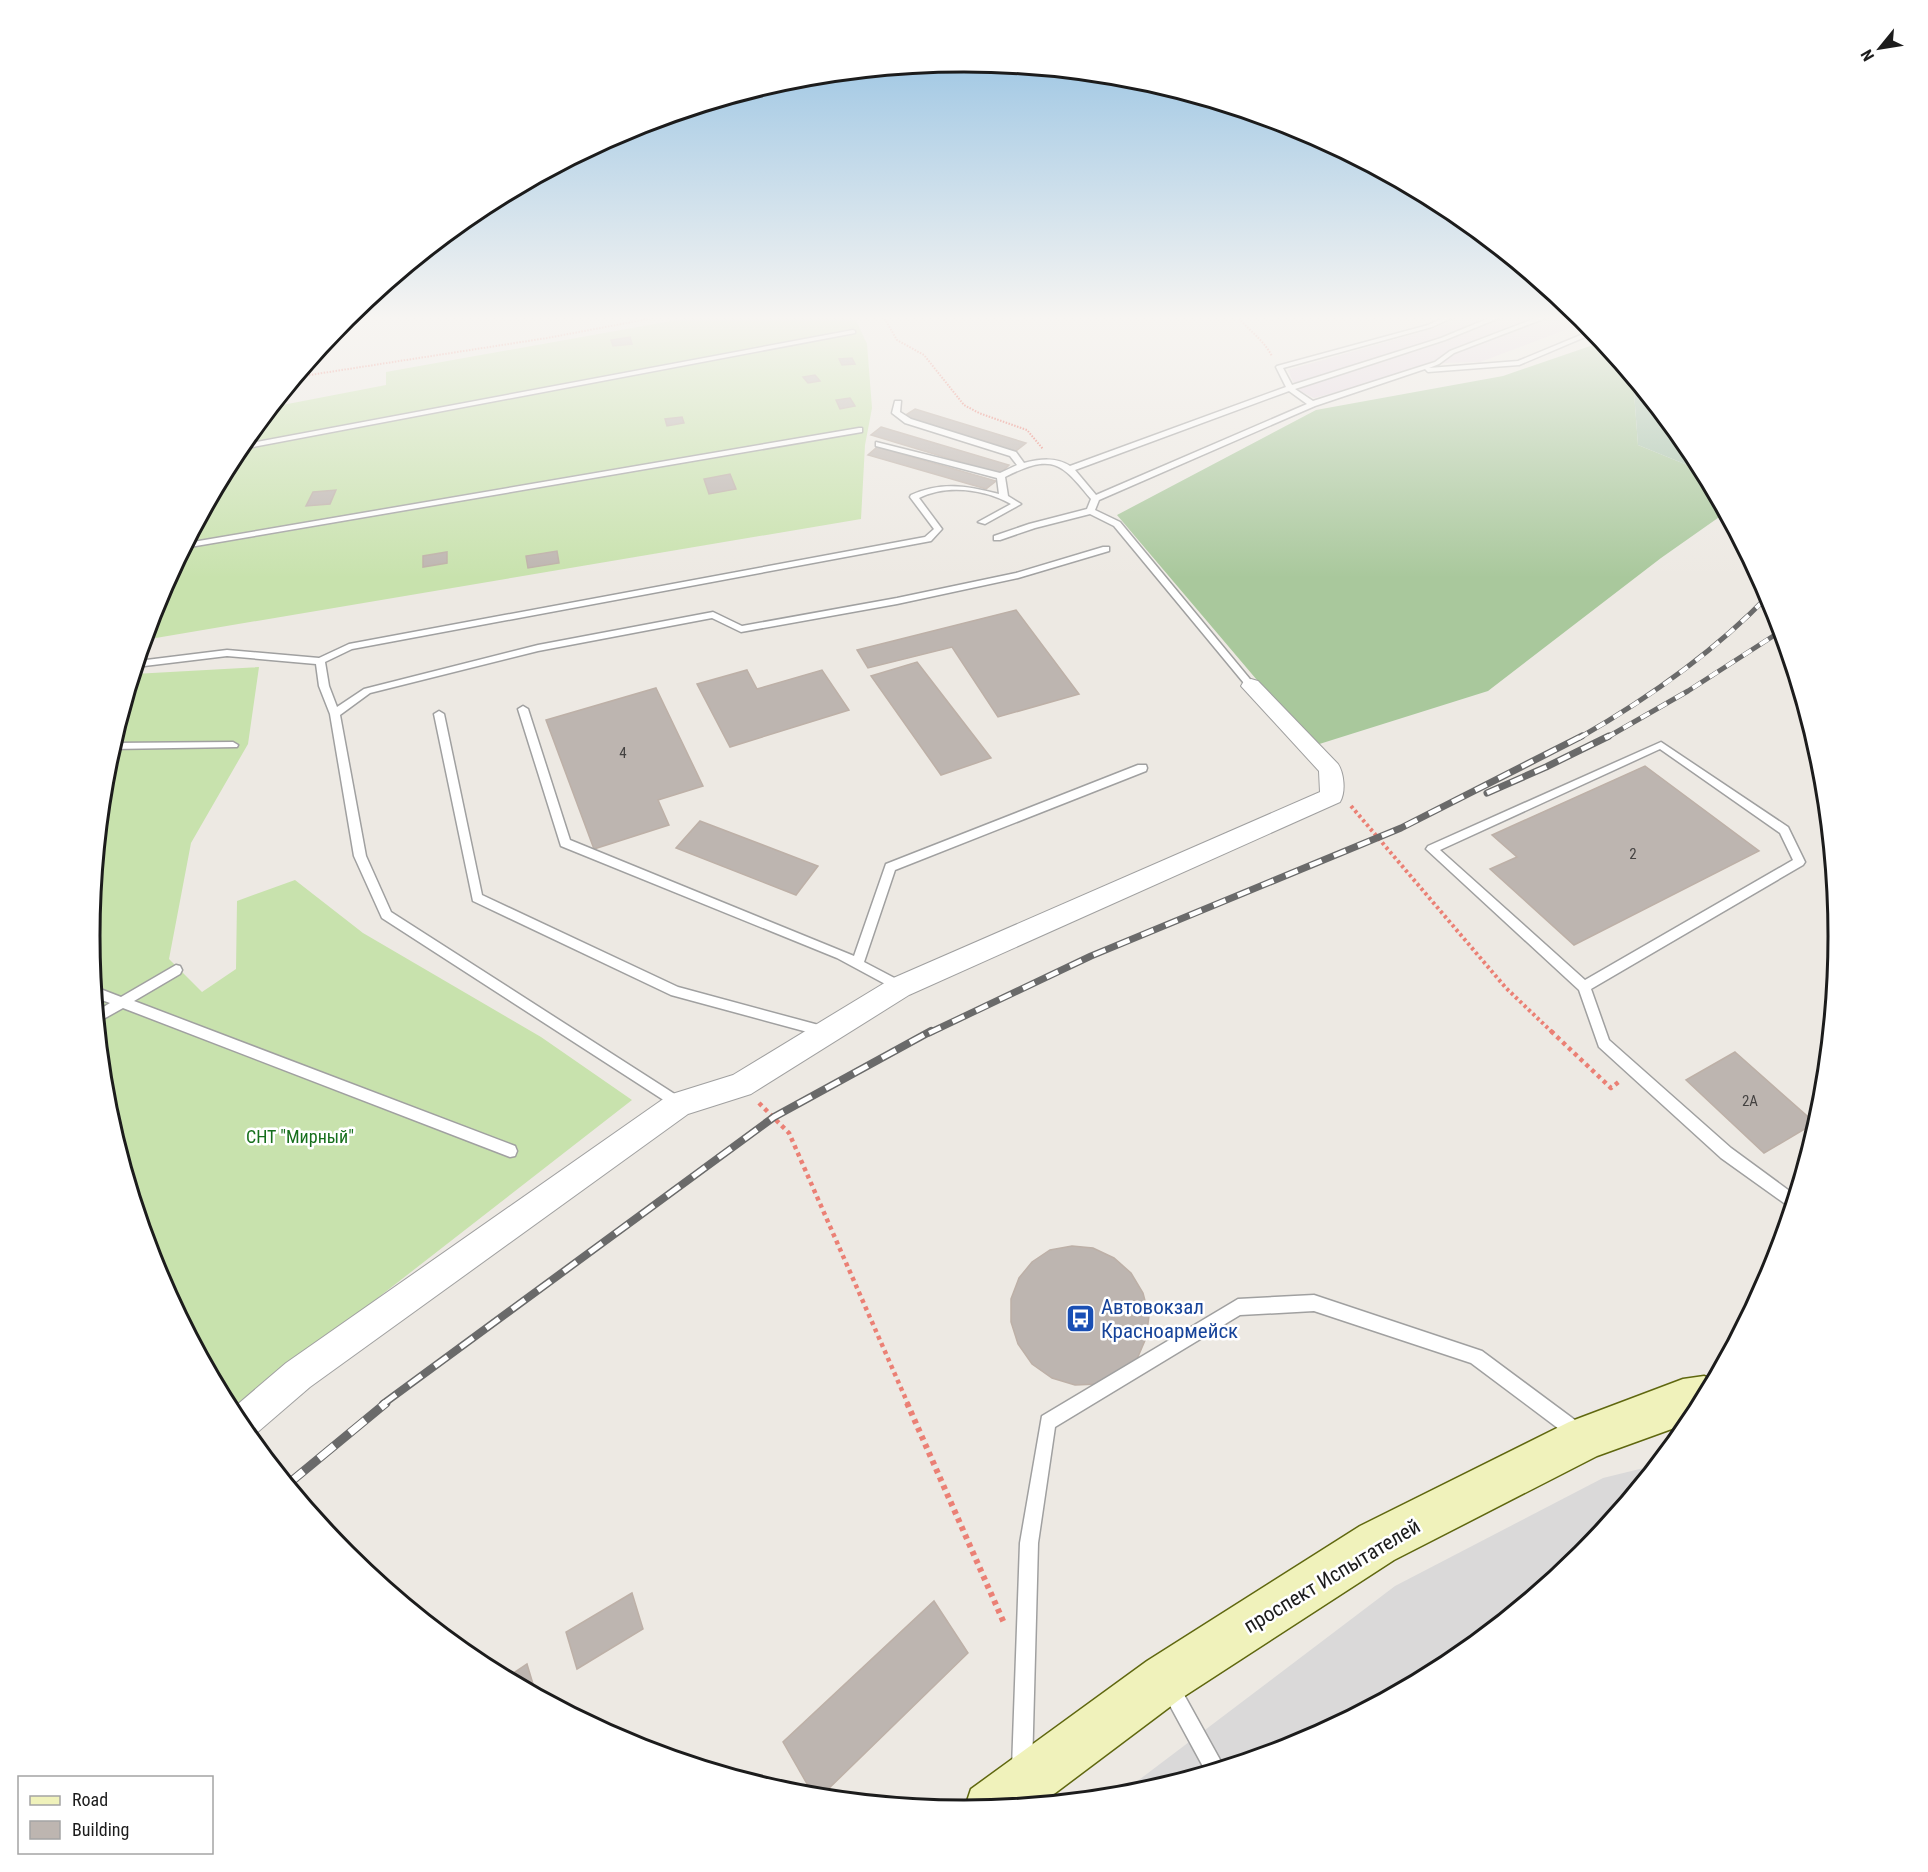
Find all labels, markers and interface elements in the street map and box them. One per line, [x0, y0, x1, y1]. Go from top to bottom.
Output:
north arrow [1850, 18, 1910, 78]
text: N [1857, 46, 1878, 64]
house number: 4 [619, 744, 627, 762]
house number: 2 [1629, 845, 1637, 863]
house number: 2А [1742, 1092, 1758, 1110]
park label: СНТ "Мирный" [246, 1126, 354, 1147]
place label: Автовокзал Красноармейск [1101, 1295, 1238, 1343]
bus stop icon: Автовокзал Красноармейск [1064, 1303, 1096, 1335]
street label: проспект Испытателей [1240, 1514, 1424, 1638]
legend [18, 1776, 213, 1854]
text: Road [72, 1789, 108, 1810]
text: Building [72, 1819, 129, 1840]

